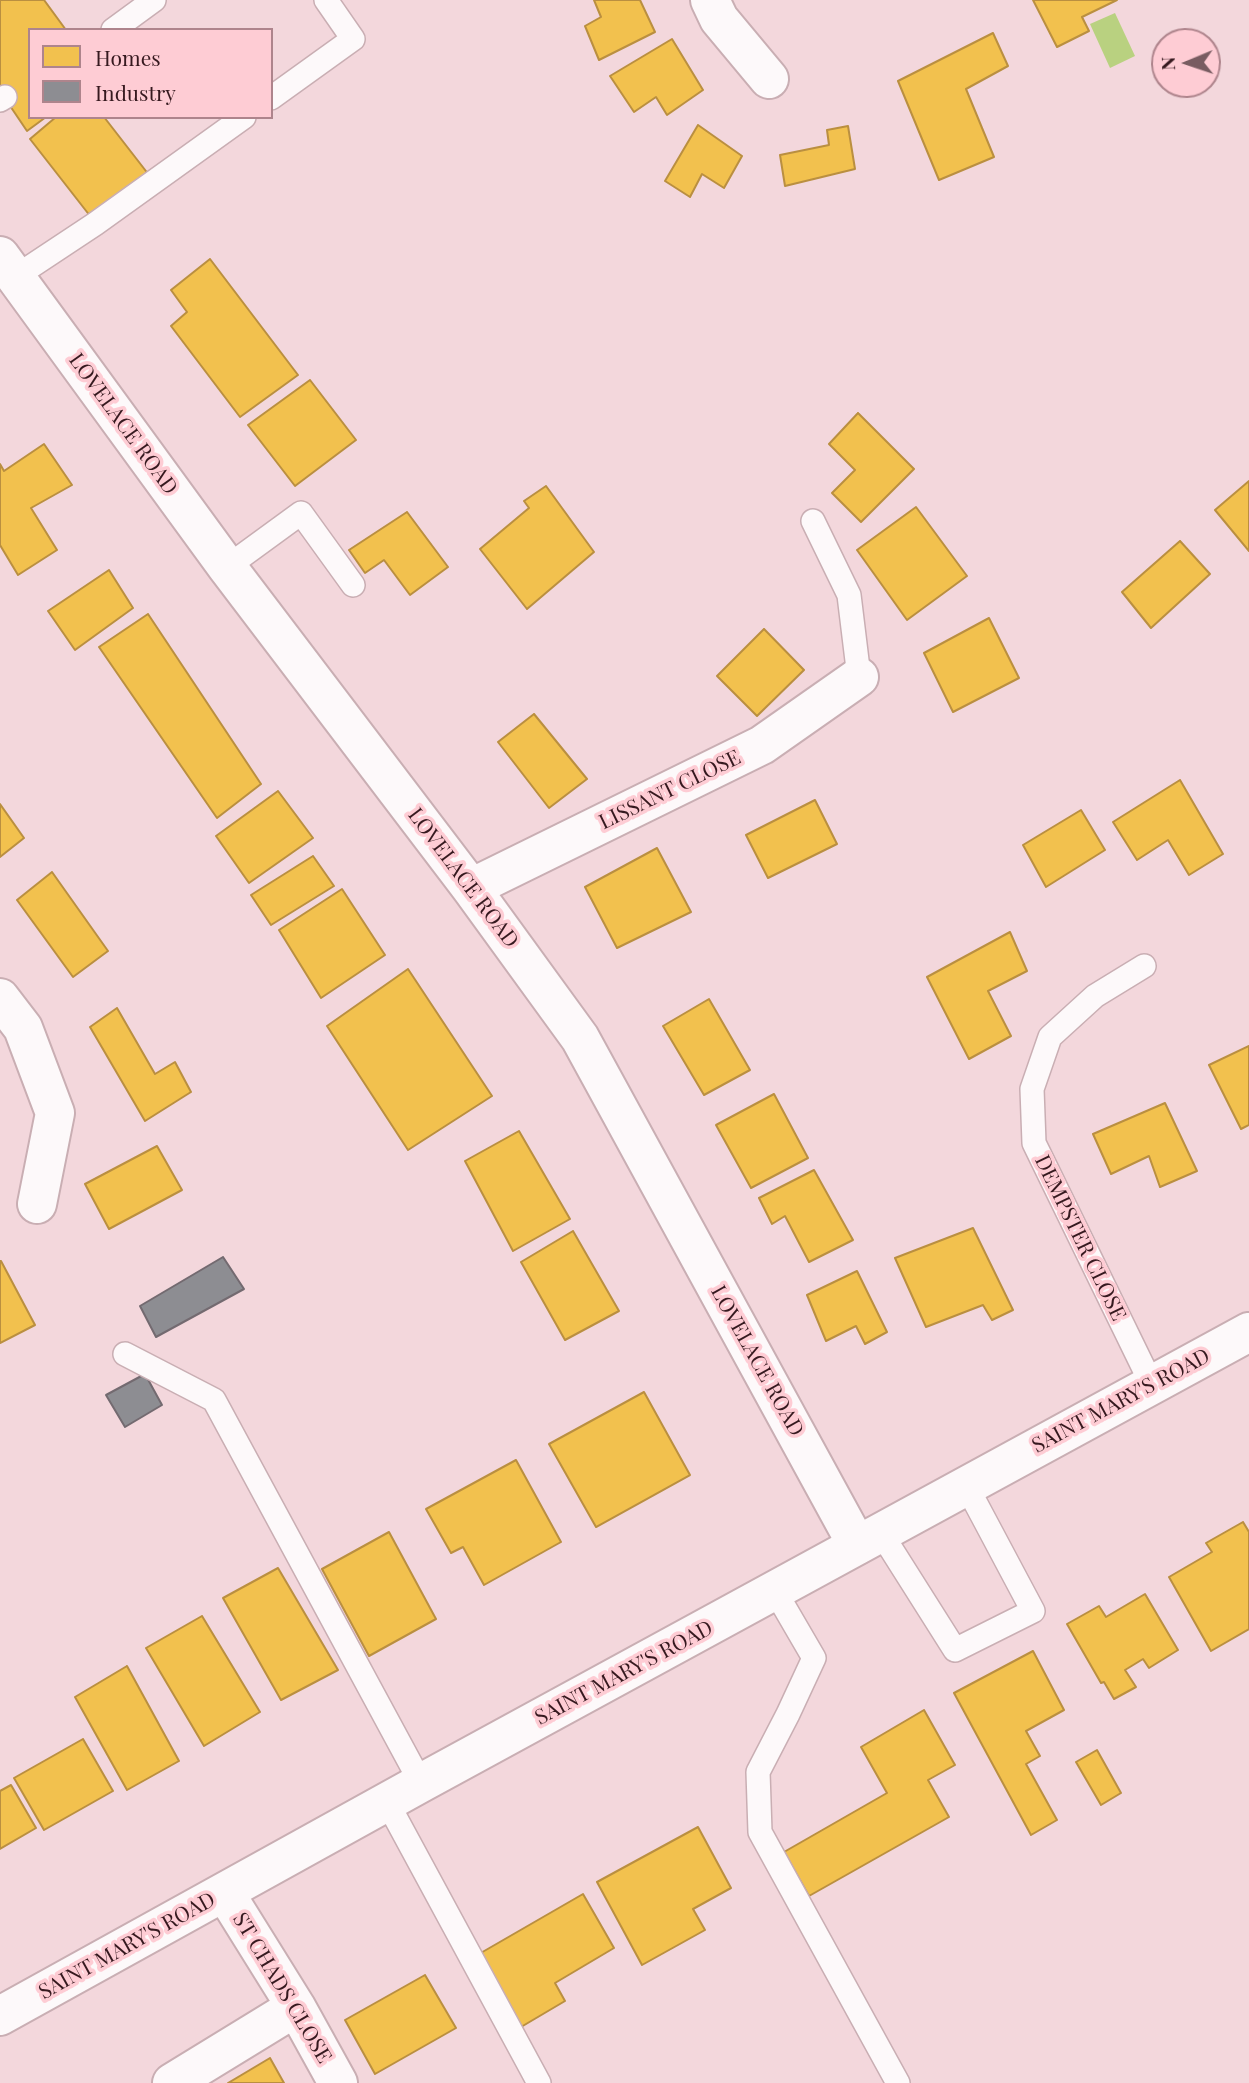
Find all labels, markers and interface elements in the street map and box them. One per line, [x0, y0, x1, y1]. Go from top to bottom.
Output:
legend [28, 28, 273, 119]
north arrow [1151, 28, 1221, 98]
text: Homes [95, 43, 161, 71]
text: N [1154, 56, 1180, 71]
text: Industry [95, 78, 176, 106]
street label: LOVELACE ROAD [63, 349, 183, 499]
street label: LISSANT CLOSE [595, 745, 745, 835]
street label: LOVELACE ROAD [402, 803, 524, 953]
street label: DEMPSTER CLOSE [1029, 1151, 1131, 1325]
street label: LOVELACE ROAD [705, 1281, 809, 1441]
street label: SAINT MARY'S ROAD [1028, 1343, 1214, 1459]
street label: SAINT MARY'S ROAD [531, 1615, 717, 1731]
street label: SAINT MARY'S ROAD [34, 1887, 220, 2005]
street label: ST CHADS CLOSE [227, 1908, 337, 2068]

